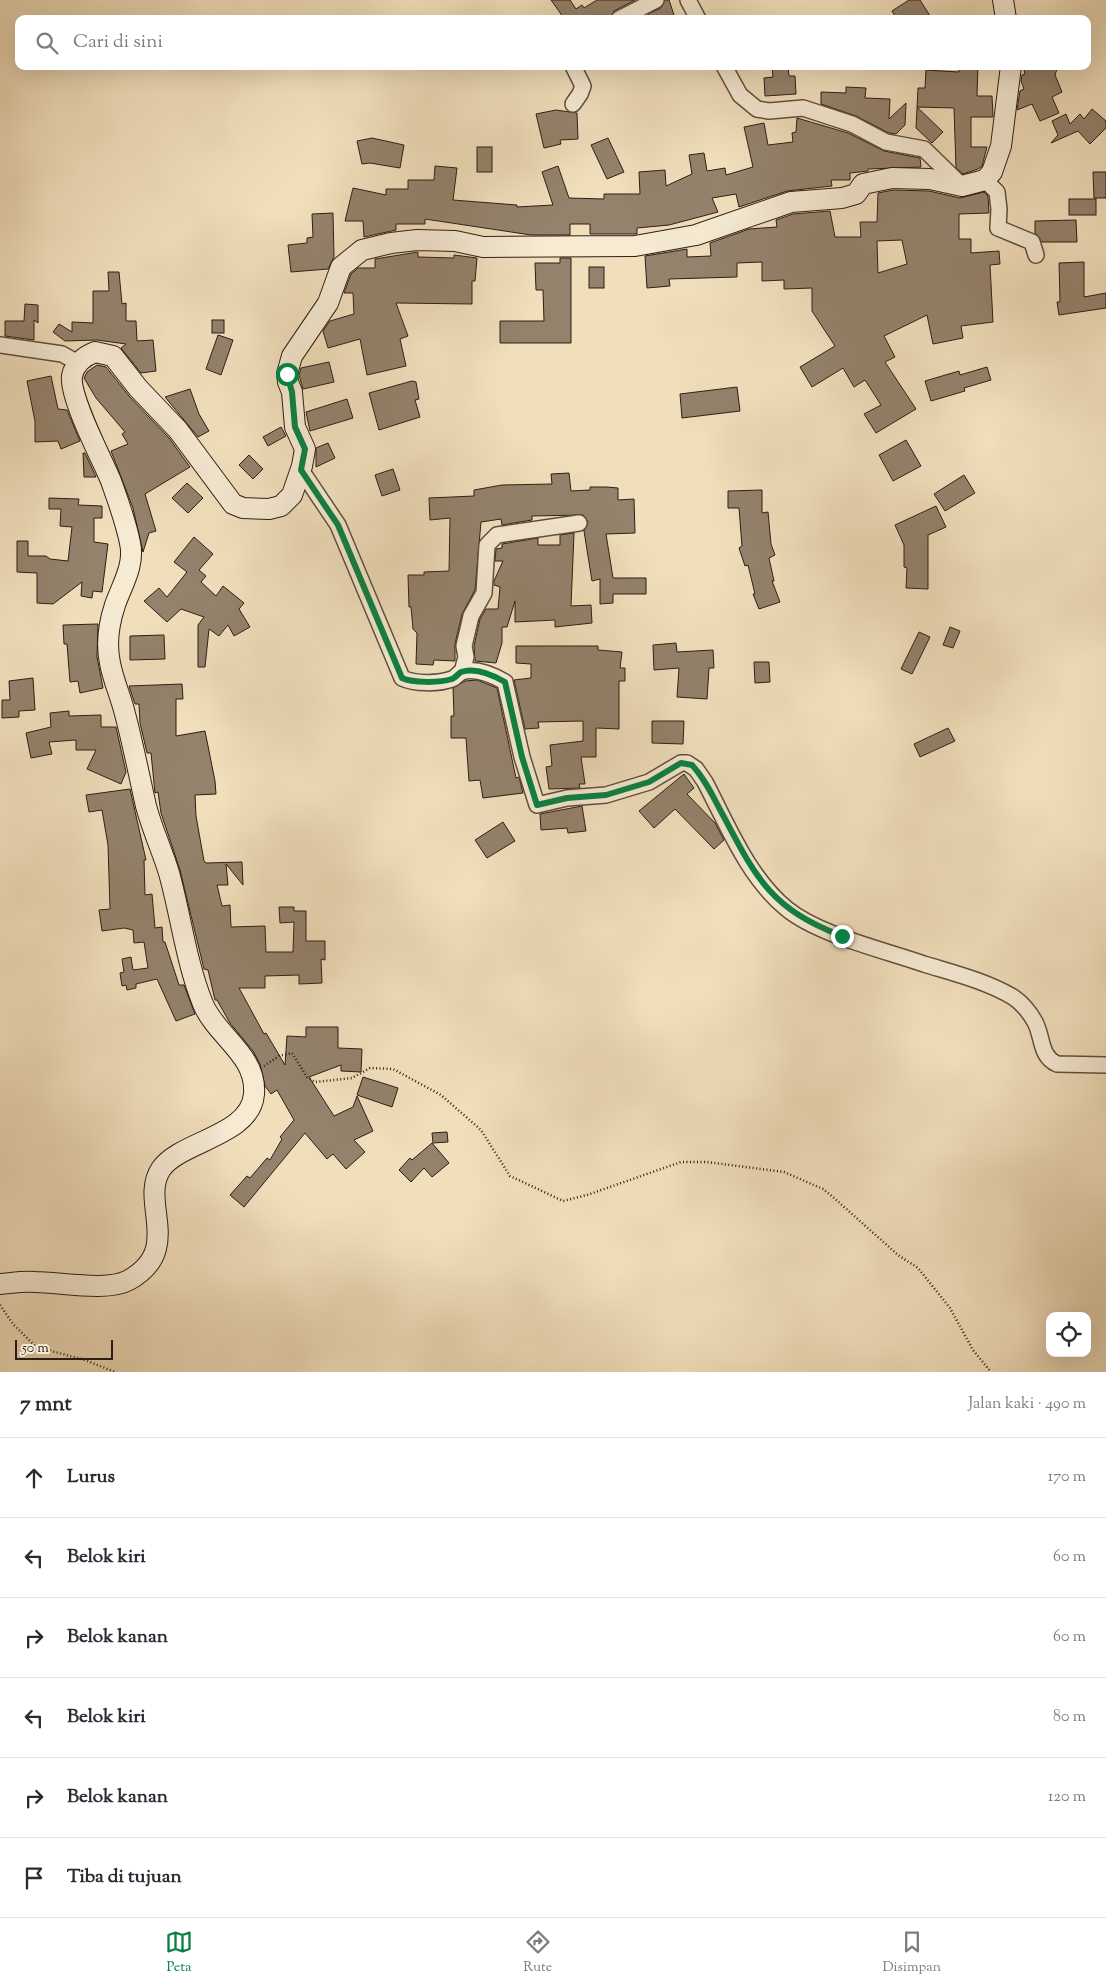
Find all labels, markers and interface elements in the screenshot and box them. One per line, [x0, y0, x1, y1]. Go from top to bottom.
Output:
search box [15, 15, 1091, 70]
icon: search [33, 29, 61, 57]
text: Cari di sini [73, 29, 163, 56]
route start [276, 363, 299, 386]
route end [831, 925, 854, 948]
map controls [1046, 1312, 1091, 1357]
button: locate [1046, 1312, 1091, 1357]
scale bar [15, 1337, 112, 1360]
text: 50 m [22, 1339, 49, 1359]
text: 7 mnt [20, 1390, 72, 1420]
text: Jalan kaki · 490 m [968, 1393, 1086, 1416]
icon: ahead [20, 1464, 48, 1492]
text: Lurus [67, 1464, 115, 1491]
text: 170 m [1048, 1466, 1086, 1489]
icon: left [20, 1544, 48, 1572]
text: Belok kiri [67, 1544, 146, 1571]
text: 60 m [1053, 1546, 1086, 1569]
icon: right [20, 1624, 48, 1652]
text: Belok kanan [67, 1624, 168, 1651]
text: 60 m [1053, 1626, 1086, 1649]
icon: left [20, 1704, 48, 1732]
text: Belok kiri [67, 1704, 146, 1731]
text: 80 m [1053, 1706, 1086, 1729]
icon: right [20, 1784, 48, 1812]
text: Belok kanan [67, 1784, 168, 1811]
text: 120 m [1048, 1786, 1086, 1809]
icon: arrive [20, 1864, 48, 1892]
text: Tiba di tujuan [67, 1864, 182, 1891]
tab: Peta [165, 1928, 193, 1978]
tab: Rute [523, 1928, 552, 1978]
tab: Disimpan [882, 1928, 941, 1978]

